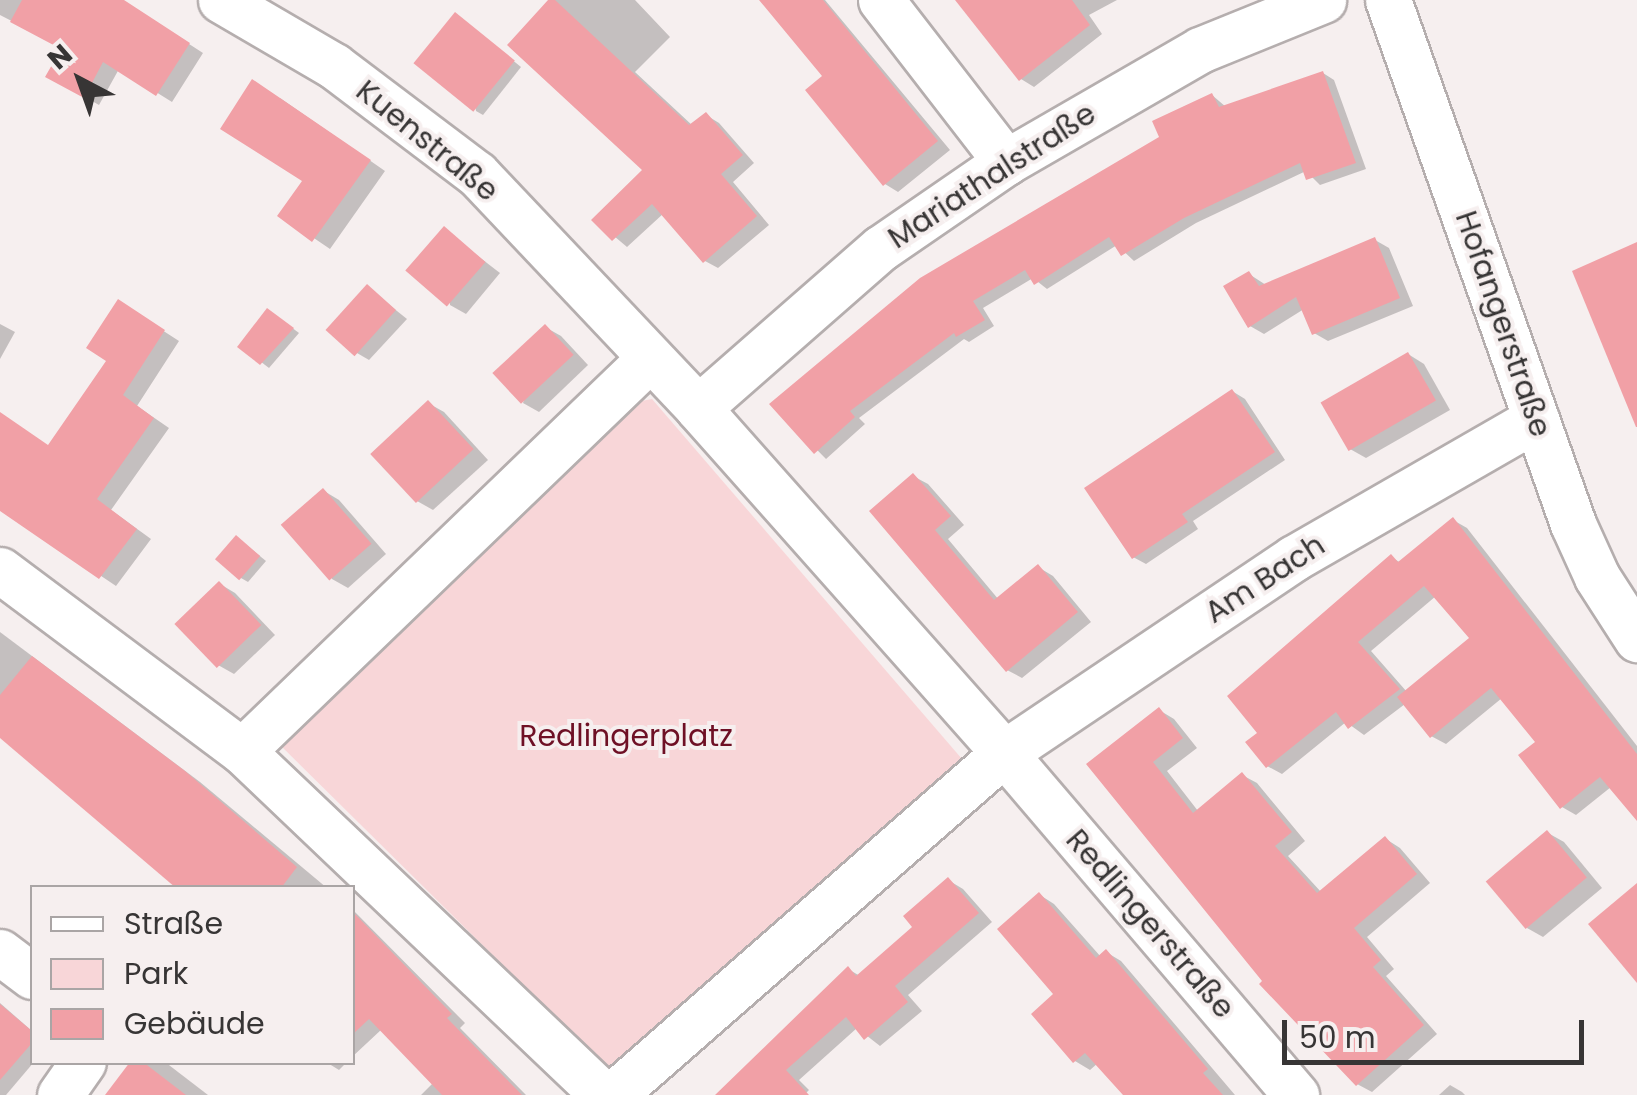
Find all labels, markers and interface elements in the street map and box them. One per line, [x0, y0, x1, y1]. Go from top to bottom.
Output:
north arrow [30, 30, 130, 130]
text: N [39, 35, 81, 79]
street label: Kuenstraße [349, 73, 505, 209]
street label: Mariathalstraße [882, 96, 1102, 256]
street label: Hofangerstraße [1447, 206, 1559, 442]
street label: Am Bach [1198, 527, 1332, 631]
park label: Redlingerplatz [519, 718, 733, 754]
street label: Redlingerstraße [1058, 822, 1242, 1026]
legend [30, 885, 355, 1065]
text: Straße [124, 902, 223, 945]
text: Park [124, 952, 188, 995]
scale bar [1287, 1000, 1590, 1062]
text: Gebäude [124, 1002, 265, 1045]
text: 50 m [1299, 1016, 1376, 1059]

